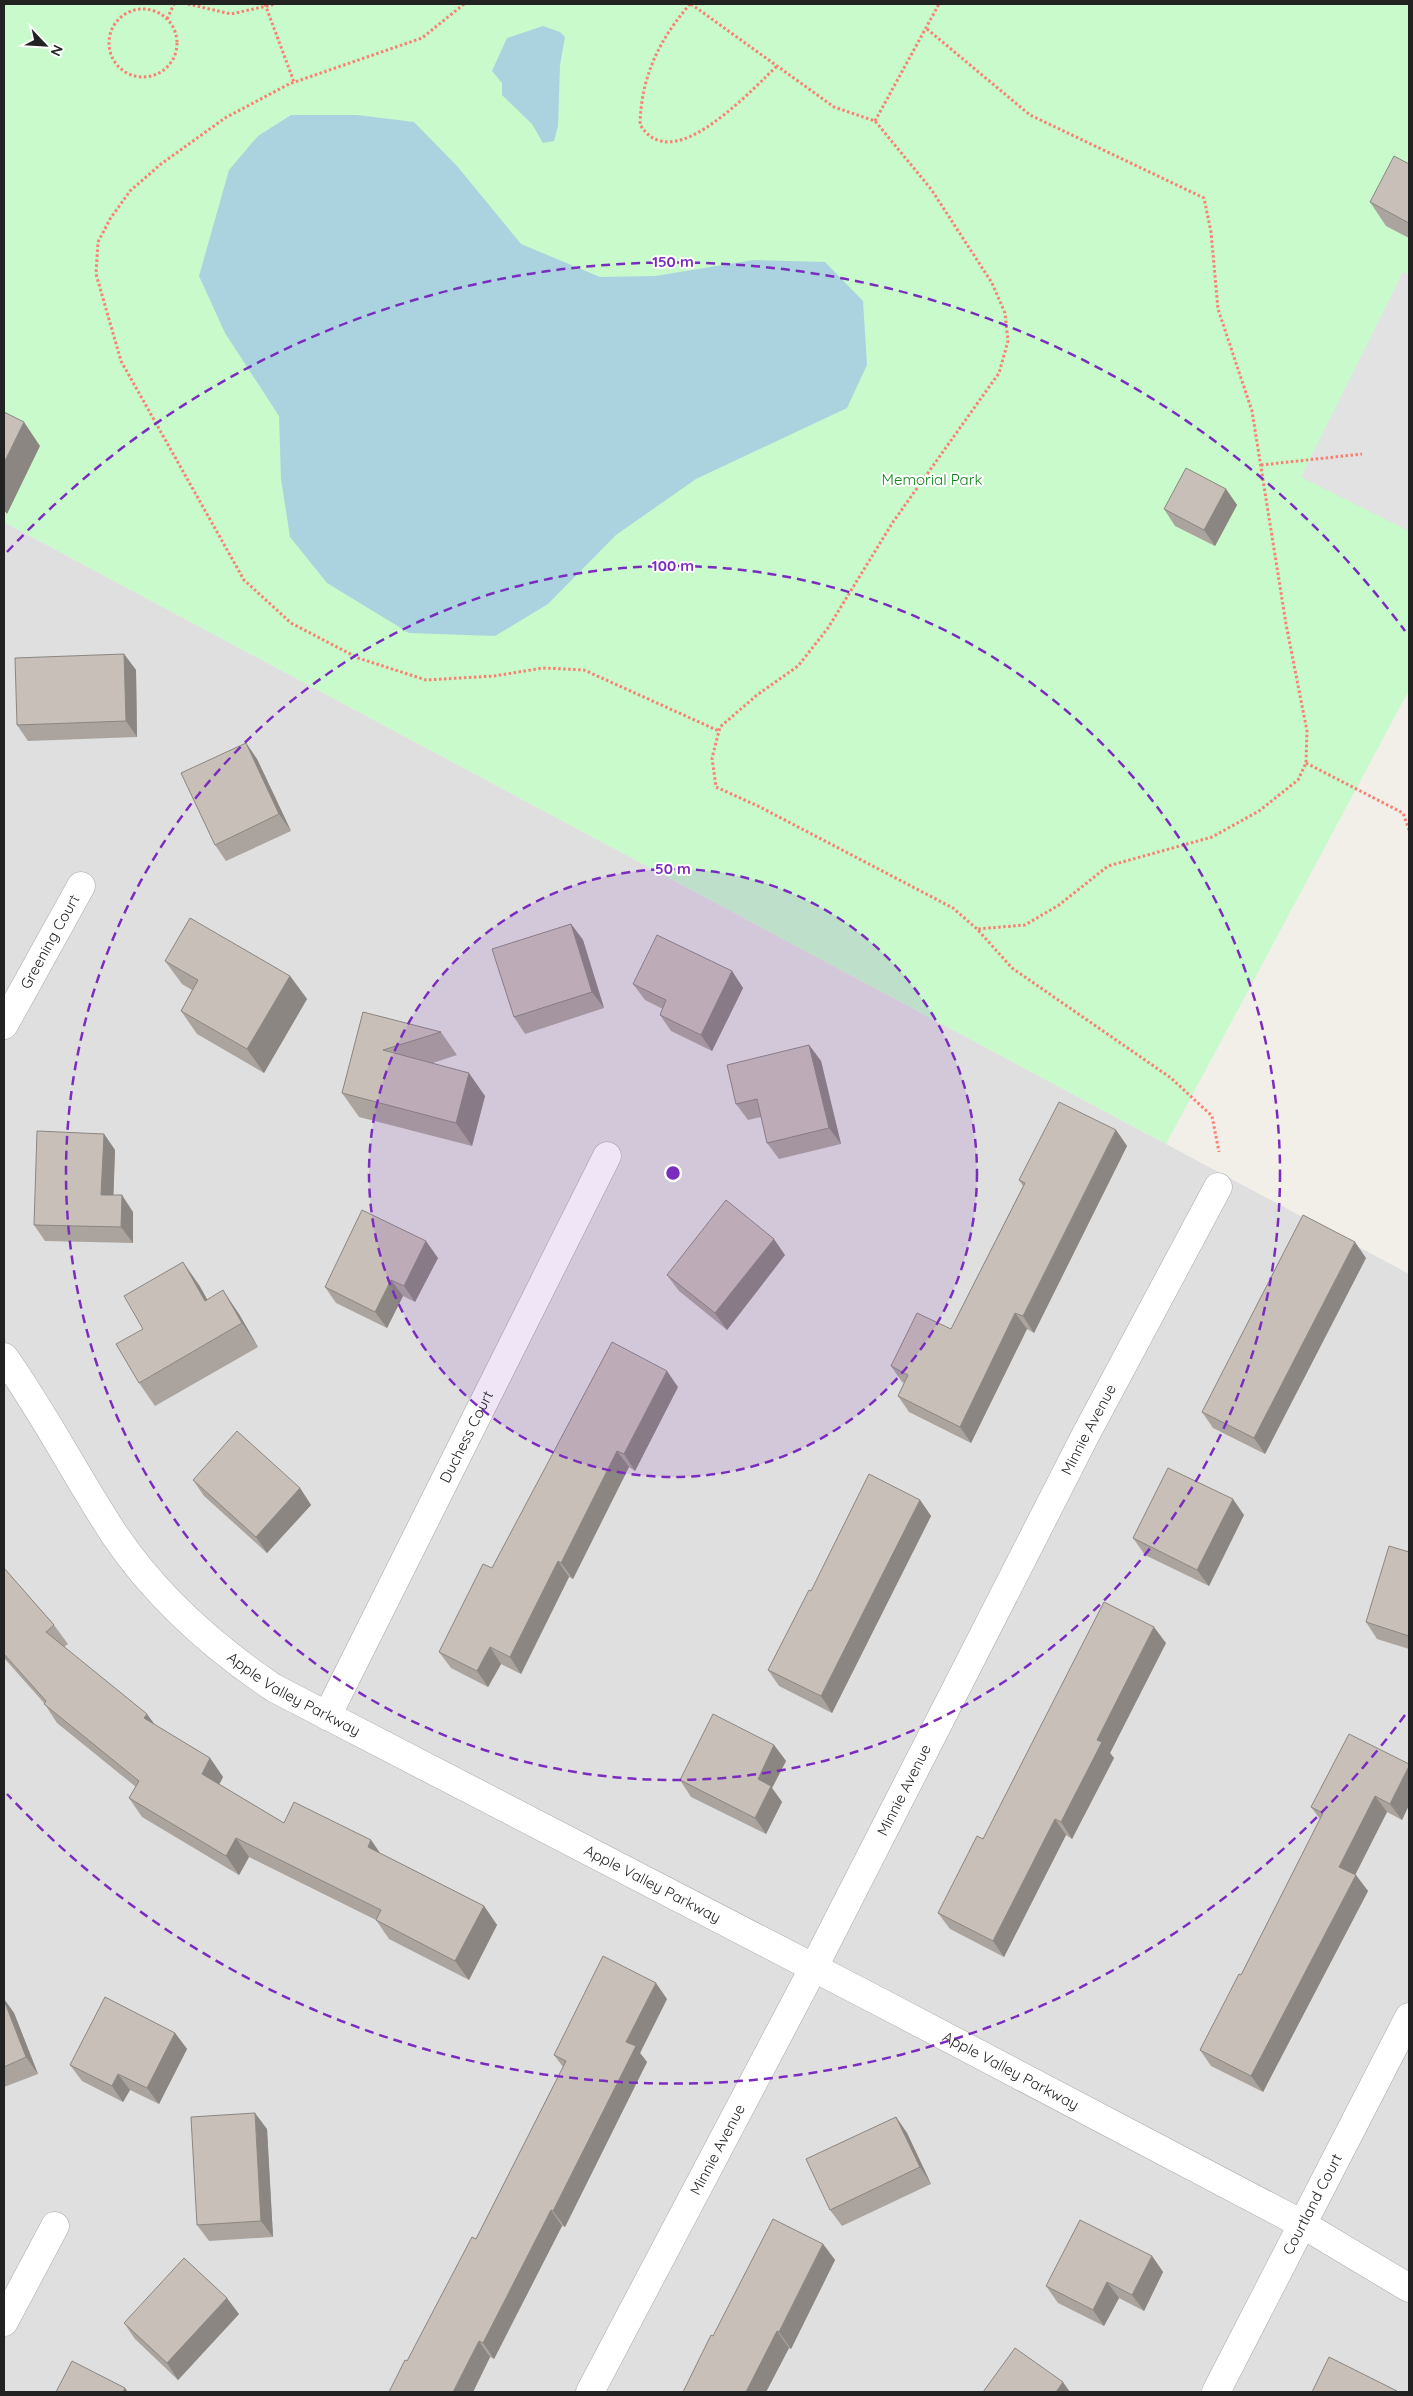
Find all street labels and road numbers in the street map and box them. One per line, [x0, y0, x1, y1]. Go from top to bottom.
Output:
street label: Greening Court [16, 891, 83, 992]
street label: Minnie Avenue [1057, 1381, 1120, 1478]
street label: Duchess Court [435, 1387, 497, 1486]
street label: Apple Valley Parkway [224, 1647, 364, 1740]
street label: Minnie Avenue [873, 1741, 935, 1839]
street label: Apple Valley Parkway [581, 1840, 724, 1927]
street label: Apple Valley Parkway [940, 2027, 1082, 2114]
street label: Minnie Avenue [686, 2101, 749, 2198]
street label: Courtland Court [1278, 2150, 1346, 2258]

